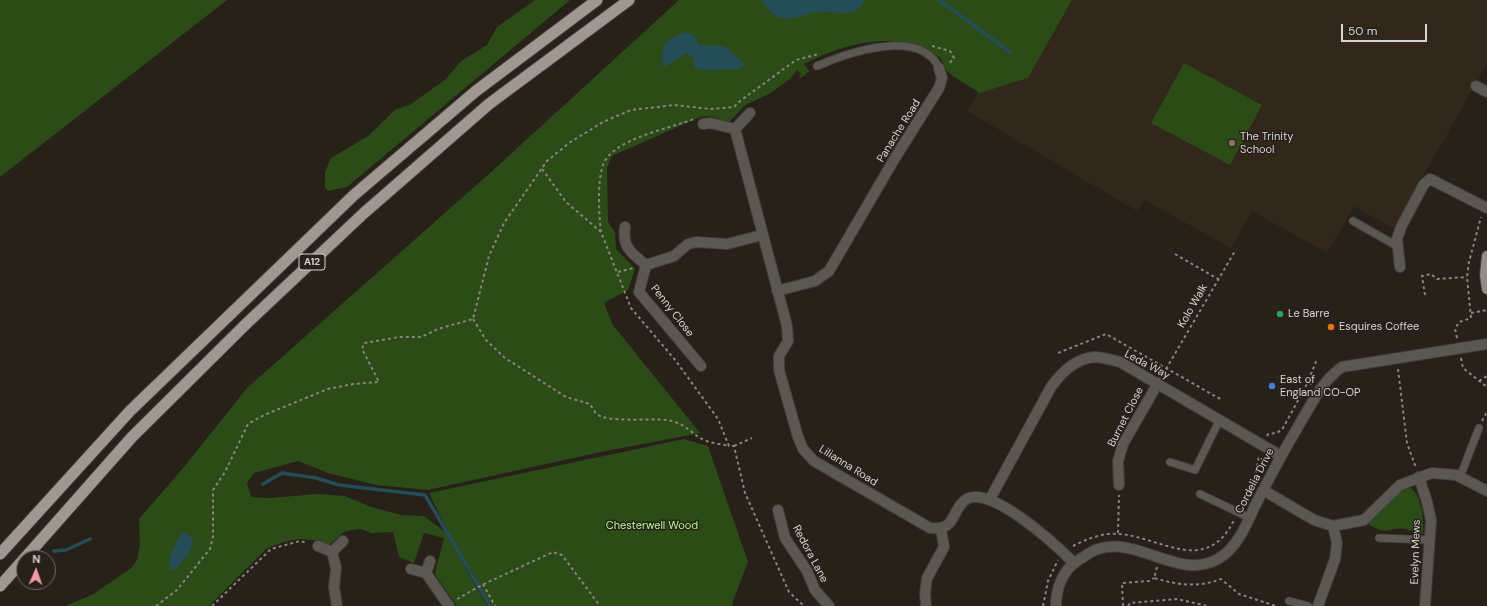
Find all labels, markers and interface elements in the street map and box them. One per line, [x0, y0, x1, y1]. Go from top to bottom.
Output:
scale bar [1343, 16, 1429, 42]
text: 50 m [1348, 23, 1377, 39]
street label: Panache Road [874, 97, 924, 165]
place label: The Trinity School [1240, 130, 1293, 156]
marker: The Trinity School [1227, 138, 1237, 148]
road number: A12 [299, 254, 325, 270]
street label: Penny Close [648, 282, 696, 340]
street label: Kolo Walk [1175, 282, 1211, 330]
place label: Le Barre [1288, 307, 1330, 321]
marker: Le Barre [1275, 309, 1285, 319]
place label: Esquires Coffee [1339, 320, 1419, 334]
marker: Esquires Coffee [1326, 322, 1336, 332]
street label: Leda Way [1122, 348, 1172, 382]
place label: East of England CO-OP [1280, 373, 1360, 399]
marker: East of England CO-OP [1267, 381, 1277, 391]
street label: Burnet Close [1105, 385, 1147, 449]
street label: Lilianna Road [816, 443, 880, 489]
street label: Cordelia Drive [1233, 446, 1277, 516]
park label: Chesterwell Wood [606, 519, 698, 533]
street label: Evelyn Mews [1408, 519, 1424, 585]
street label: Redora Lane [789, 523, 831, 585]
north arrow [16, 550, 56, 590]
text: N [32, 552, 41, 566]

